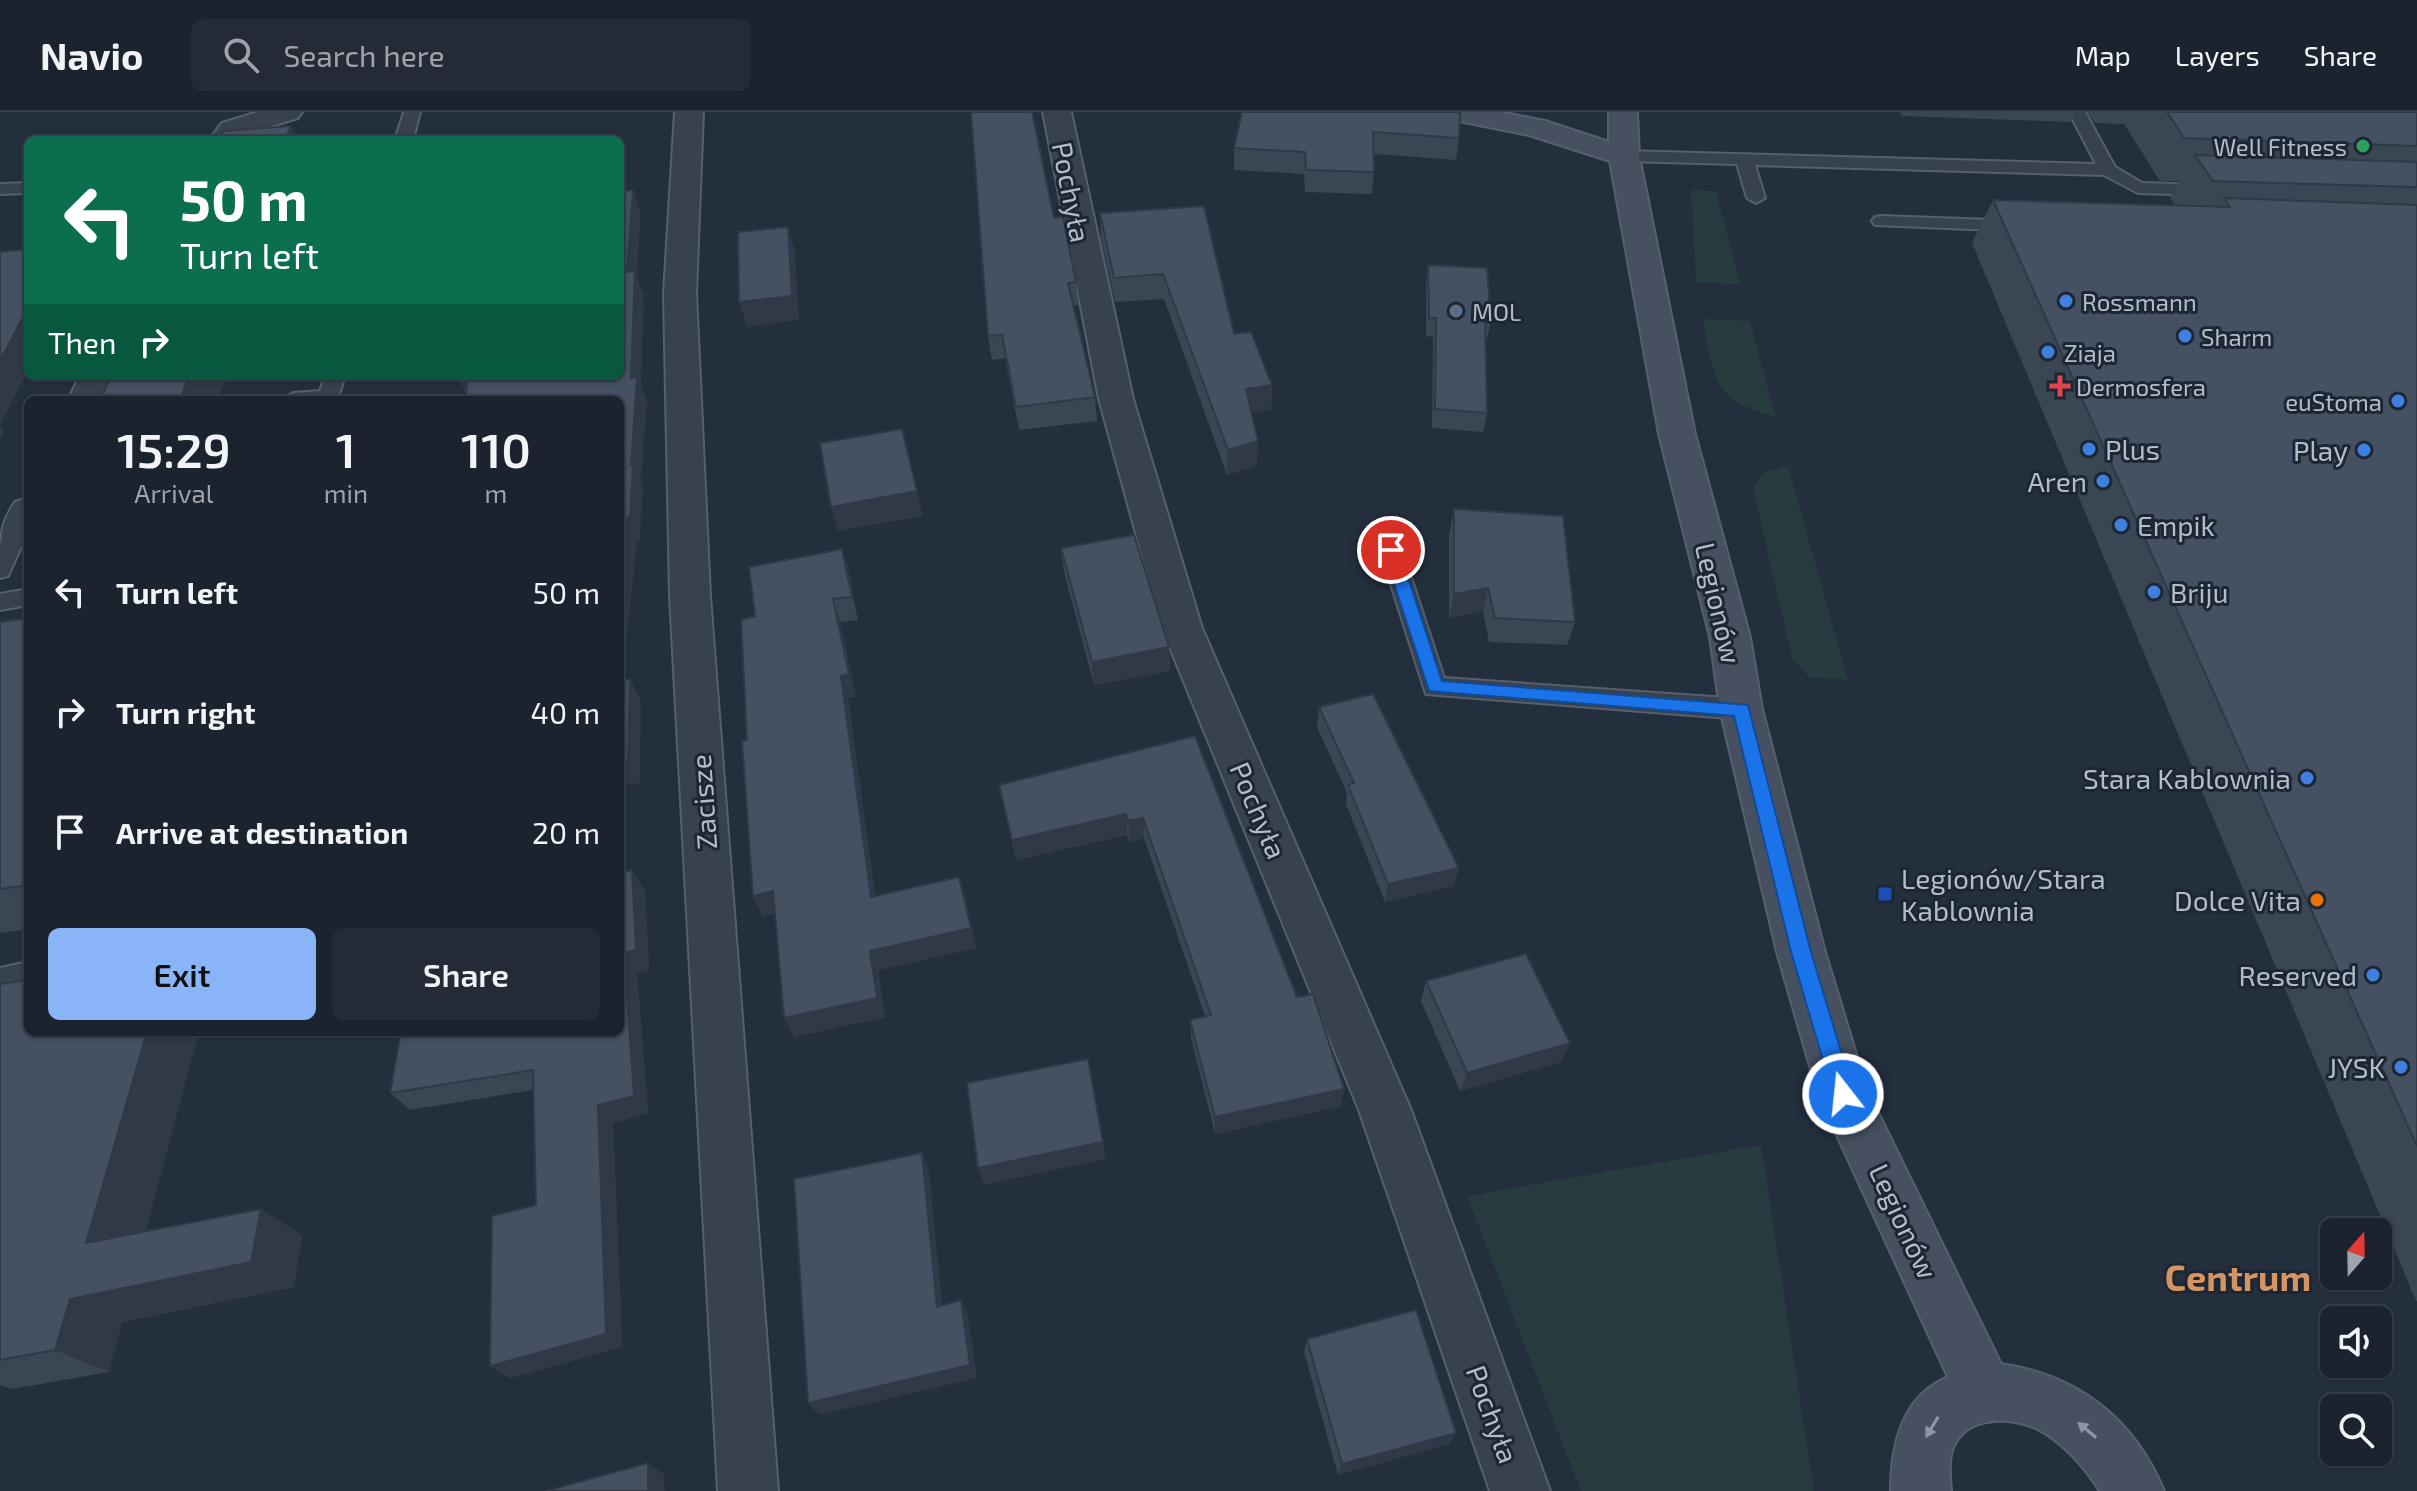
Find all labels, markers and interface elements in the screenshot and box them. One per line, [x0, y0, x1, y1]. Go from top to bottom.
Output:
search box [191, 19, 751, 91]
text: Navio [40, 32, 143, 78]
icon: search [219, 33, 263, 77]
text: Search here [283, 37, 445, 73]
text: Map [2075, 38, 2131, 72]
text: Layers [2175, 38, 2260, 72]
text: Share [2304, 38, 2377, 72]
place label: Well Fitness [2214, 132, 2347, 161]
marker: Well Fitness [2354, 137, 2372, 155]
street label: Pochyła [1046, 139, 1098, 245]
text: 50 m [180, 165, 308, 232]
icon: left [48, 168, 152, 272]
text: Turn left [180, 233, 319, 276]
place label: Rossmann [2082, 287, 2197, 316]
marker: Rossmann [2057, 292, 2075, 310]
place label: MOL [1472, 297, 1521, 326]
marker: MOL [1447, 302, 1465, 320]
icon: right [132, 320, 176, 364]
place label: Sharm [2201, 322, 2272, 351]
text: Then [48, 324, 116, 360]
marker: Sharm [2176, 327, 2194, 345]
place label: Ziaja [2064, 338, 2116, 367]
marker: Ziaja [2039, 343, 2057, 361]
place label: Dermosfera [2076, 372, 2206, 401]
marker: Dermosfera [2051, 377, 2069, 395]
place label: euStoma [2285, 387, 2382, 416]
marker: euStoma [2389, 392, 2407, 410]
text: 15:29 [117, 420, 231, 478]
text: 1 [336, 420, 356, 478]
text: 110 [461, 420, 531, 478]
place label: Plus [2105, 432, 2160, 466]
place label: Play [2293, 433, 2348, 467]
marker: Plus [2080, 440, 2098, 458]
marker: Play [2355, 441, 2373, 459]
place label: Aren [2027, 464, 2087, 498]
marker: Aren [2094, 472, 2112, 490]
text: Arrival [134, 477, 213, 508]
text: min [324, 477, 368, 508]
text: m [485, 477, 507, 508]
place label: Empik [2137, 508, 2215, 542]
pin [1357, 516, 1425, 584]
marker: Empik [2112, 516, 2130, 534]
icon: arrive [1369, 528, 1413, 572]
street label: Legionów [1689, 539, 1749, 667]
icon: left [48, 570, 92, 614]
text: Turn left [116, 574, 238, 610]
text: 50 m [533, 574, 600, 610]
place label: Briju [2170, 575, 2229, 609]
marker: Briju [2145, 583, 2163, 601]
icon: right [48, 690, 92, 734]
text: Turn right [116, 694, 256, 730]
text: 40 m [530, 694, 600, 730]
street label: Zacisze [683, 753, 723, 851]
street label: Pochyła [1224, 757, 1294, 863]
place label: Stara Kablownia [2083, 761, 2291, 795]
marker: Stara Kablownia [2298, 769, 2316, 787]
icon: arrive [48, 810, 92, 854]
text: Arrive at destination [116, 814, 408, 850]
text: 20 m [532, 814, 600, 850]
place label: Legionów/Stara Kablownia [1901, 861, 2106, 927]
place label: Dolce Vita [2174, 883, 2301, 917]
marker: Legionów/Stara Kablownia [1876, 885, 1894, 903]
marker: Dolce Vita [2308, 891, 2326, 909]
button: Exit [48, 928, 316, 1020]
button: Share [332, 928, 600, 1020]
place label: Reserved [2239, 958, 2357, 992]
marker: Reserved [2364, 966, 2382, 984]
place label: JYSK [2327, 1050, 2385, 1084]
position arrow [1801, 1052, 1885, 1136]
marker: JYSK [2392, 1058, 2410, 1076]
street label: Legionów [1863, 1158, 1945, 1284]
north arrow [2320, 1218, 2392, 1290]
map controls [2320, 1218, 2392, 1466]
district label: Centrum [2165, 1255, 2311, 1298]
button: sound [2320, 1306, 2392, 1378]
street label: Pochyła [1460, 1360, 1526, 1468]
button: search [2320, 1394, 2392, 1466]
one-way arrow [1925, 1416, 1939, 1438]
one-way arrow [2077, 1422, 2097, 1439]

